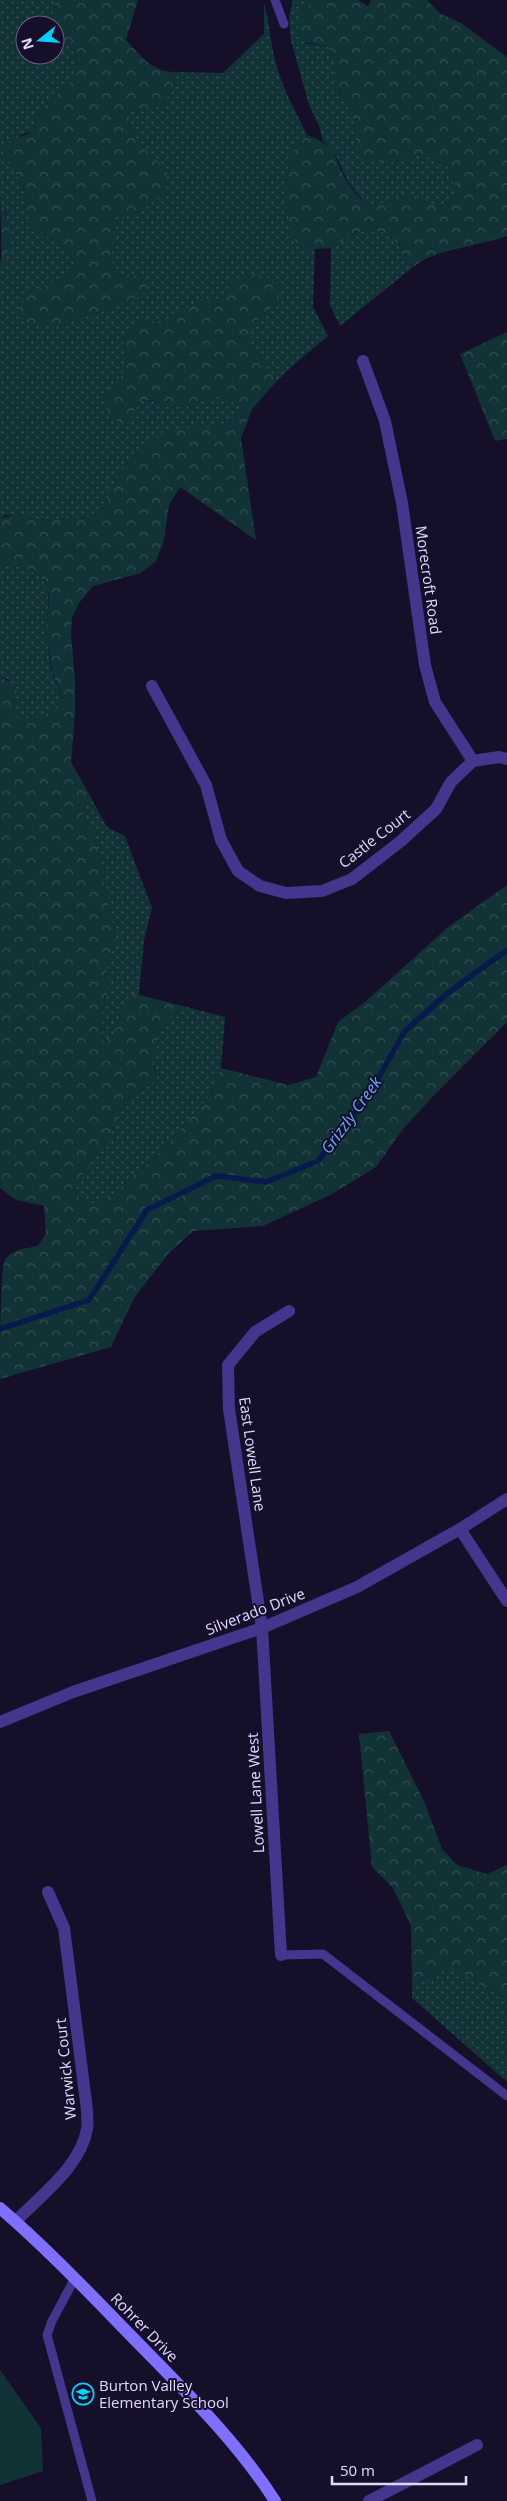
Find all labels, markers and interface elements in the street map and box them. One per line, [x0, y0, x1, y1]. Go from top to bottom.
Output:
north arrow [15, 15, 65, 65]
text: N [16, 36, 38, 52]
street label: Morecroft Road [411, 524, 447, 636]
street label: Castle Court [334, 804, 414, 872]
water label: Grizzly Creek [316, 1071, 387, 1158]
street label: East Lowell Lane [235, 1396, 271, 1512]
street label: Silverado Drive [202, 1583, 308, 1639]
street label: Lowell Lane West [242, 1732, 268, 1854]
street label: Warwick Court [50, 2017, 80, 2121]
street label: Rohrer Drive [107, 2288, 183, 2366]
place label: Burton Valley Elementary School [99, 2375, 229, 2412]
school or university icon: Burton Valley Elementary School [71, 2382, 95, 2406]
scale bar [332, 2454, 466, 2486]
text: 50 m [340, 2460, 375, 2480]

